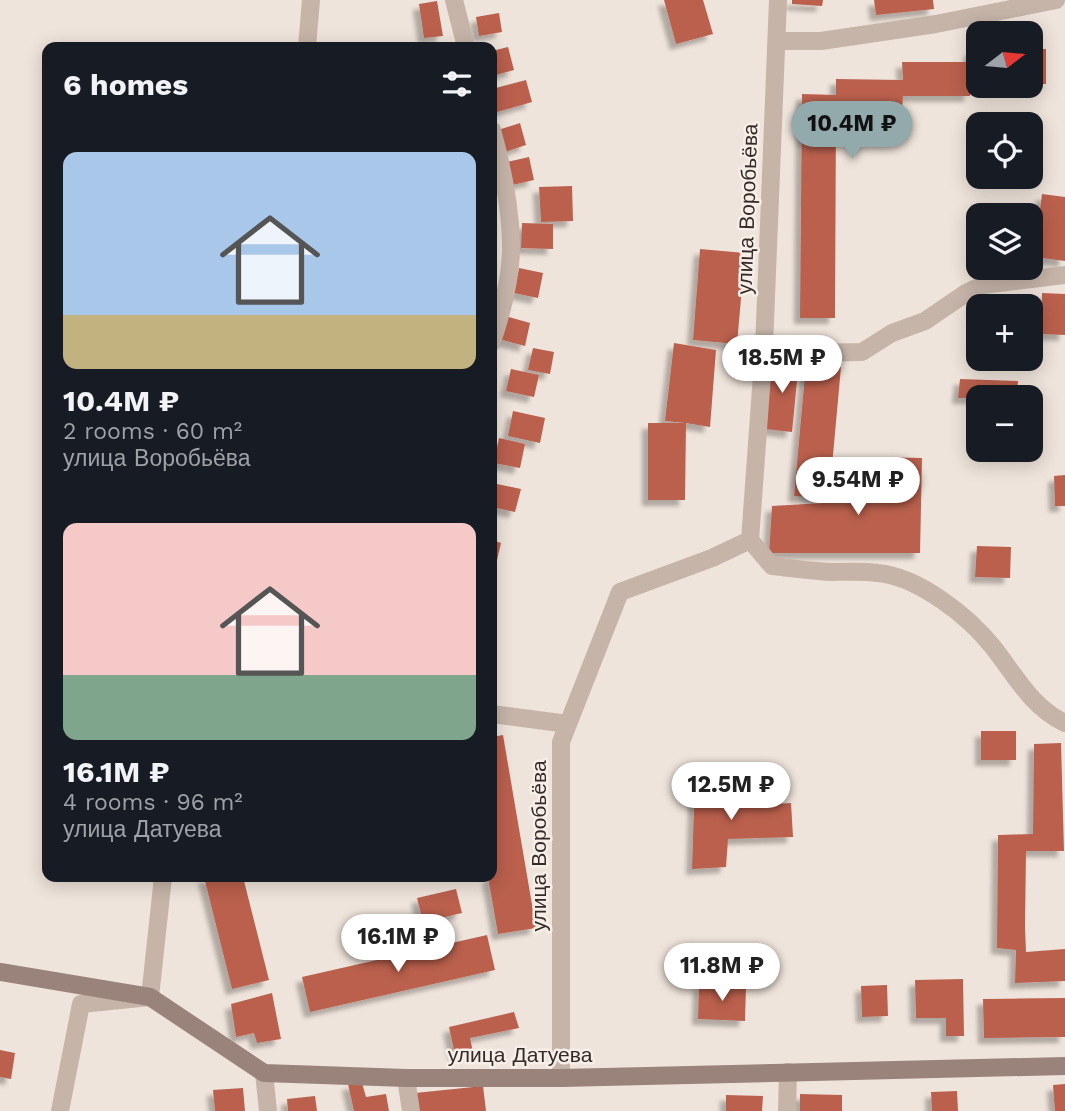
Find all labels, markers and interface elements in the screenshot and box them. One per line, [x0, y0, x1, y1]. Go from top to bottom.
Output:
north arrow [966, 21, 1043, 98]
map controls [966, 21, 1043, 462]
icon: filters [438, 65, 476, 103]
text: 6 homes [63, 67, 188, 102]
pin: 10.4M ₽ [787, 102, 917, 161]
text: 10.4M ₽ [807, 110, 897, 137]
button: locate [966, 112, 1043, 189]
street label: улица Воробьёва [732, 123, 762, 295]
icon: home [207, 197, 333, 323]
button: layers [966, 203, 1043, 280]
button: + [966, 294, 1043, 371]
pin: 18.5M ₽ [717, 336, 847, 395]
text: 18.5M ₽ [738, 344, 826, 371]
text: 10.4M ₽ [63, 383, 179, 418]
button: − [966, 385, 1043, 462]
text: 2 rooms · 60 m² [63, 418, 242, 445]
text: улица Воробьёва [63, 445, 251, 472]
pin: 9.54M ₽ [793, 458, 923, 517]
text: 9.54M ₽ [812, 466, 904, 493]
icon: home [207, 568, 333, 694]
text: 16.1M ₽ [63, 754, 170, 789]
street label: улица Воробьёва [526, 760, 551, 932]
pin: 12.5M ₽ [666, 762, 796, 822]
text: 12.5M ₽ [687, 771, 775, 798]
text: 4 rooms · 96 m² [63, 789, 243, 816]
text: улица Датуева [63, 816, 222, 843]
pin: 16.1M ₽ [333, 914, 463, 974]
text: 16.1M ₽ [357, 923, 439, 950]
pin: 11.8M ₽ [657, 944, 787, 1003]
text: 11.8M ₽ [680, 952, 764, 979]
street label: улица Датуева [448, 1042, 593, 1067]

